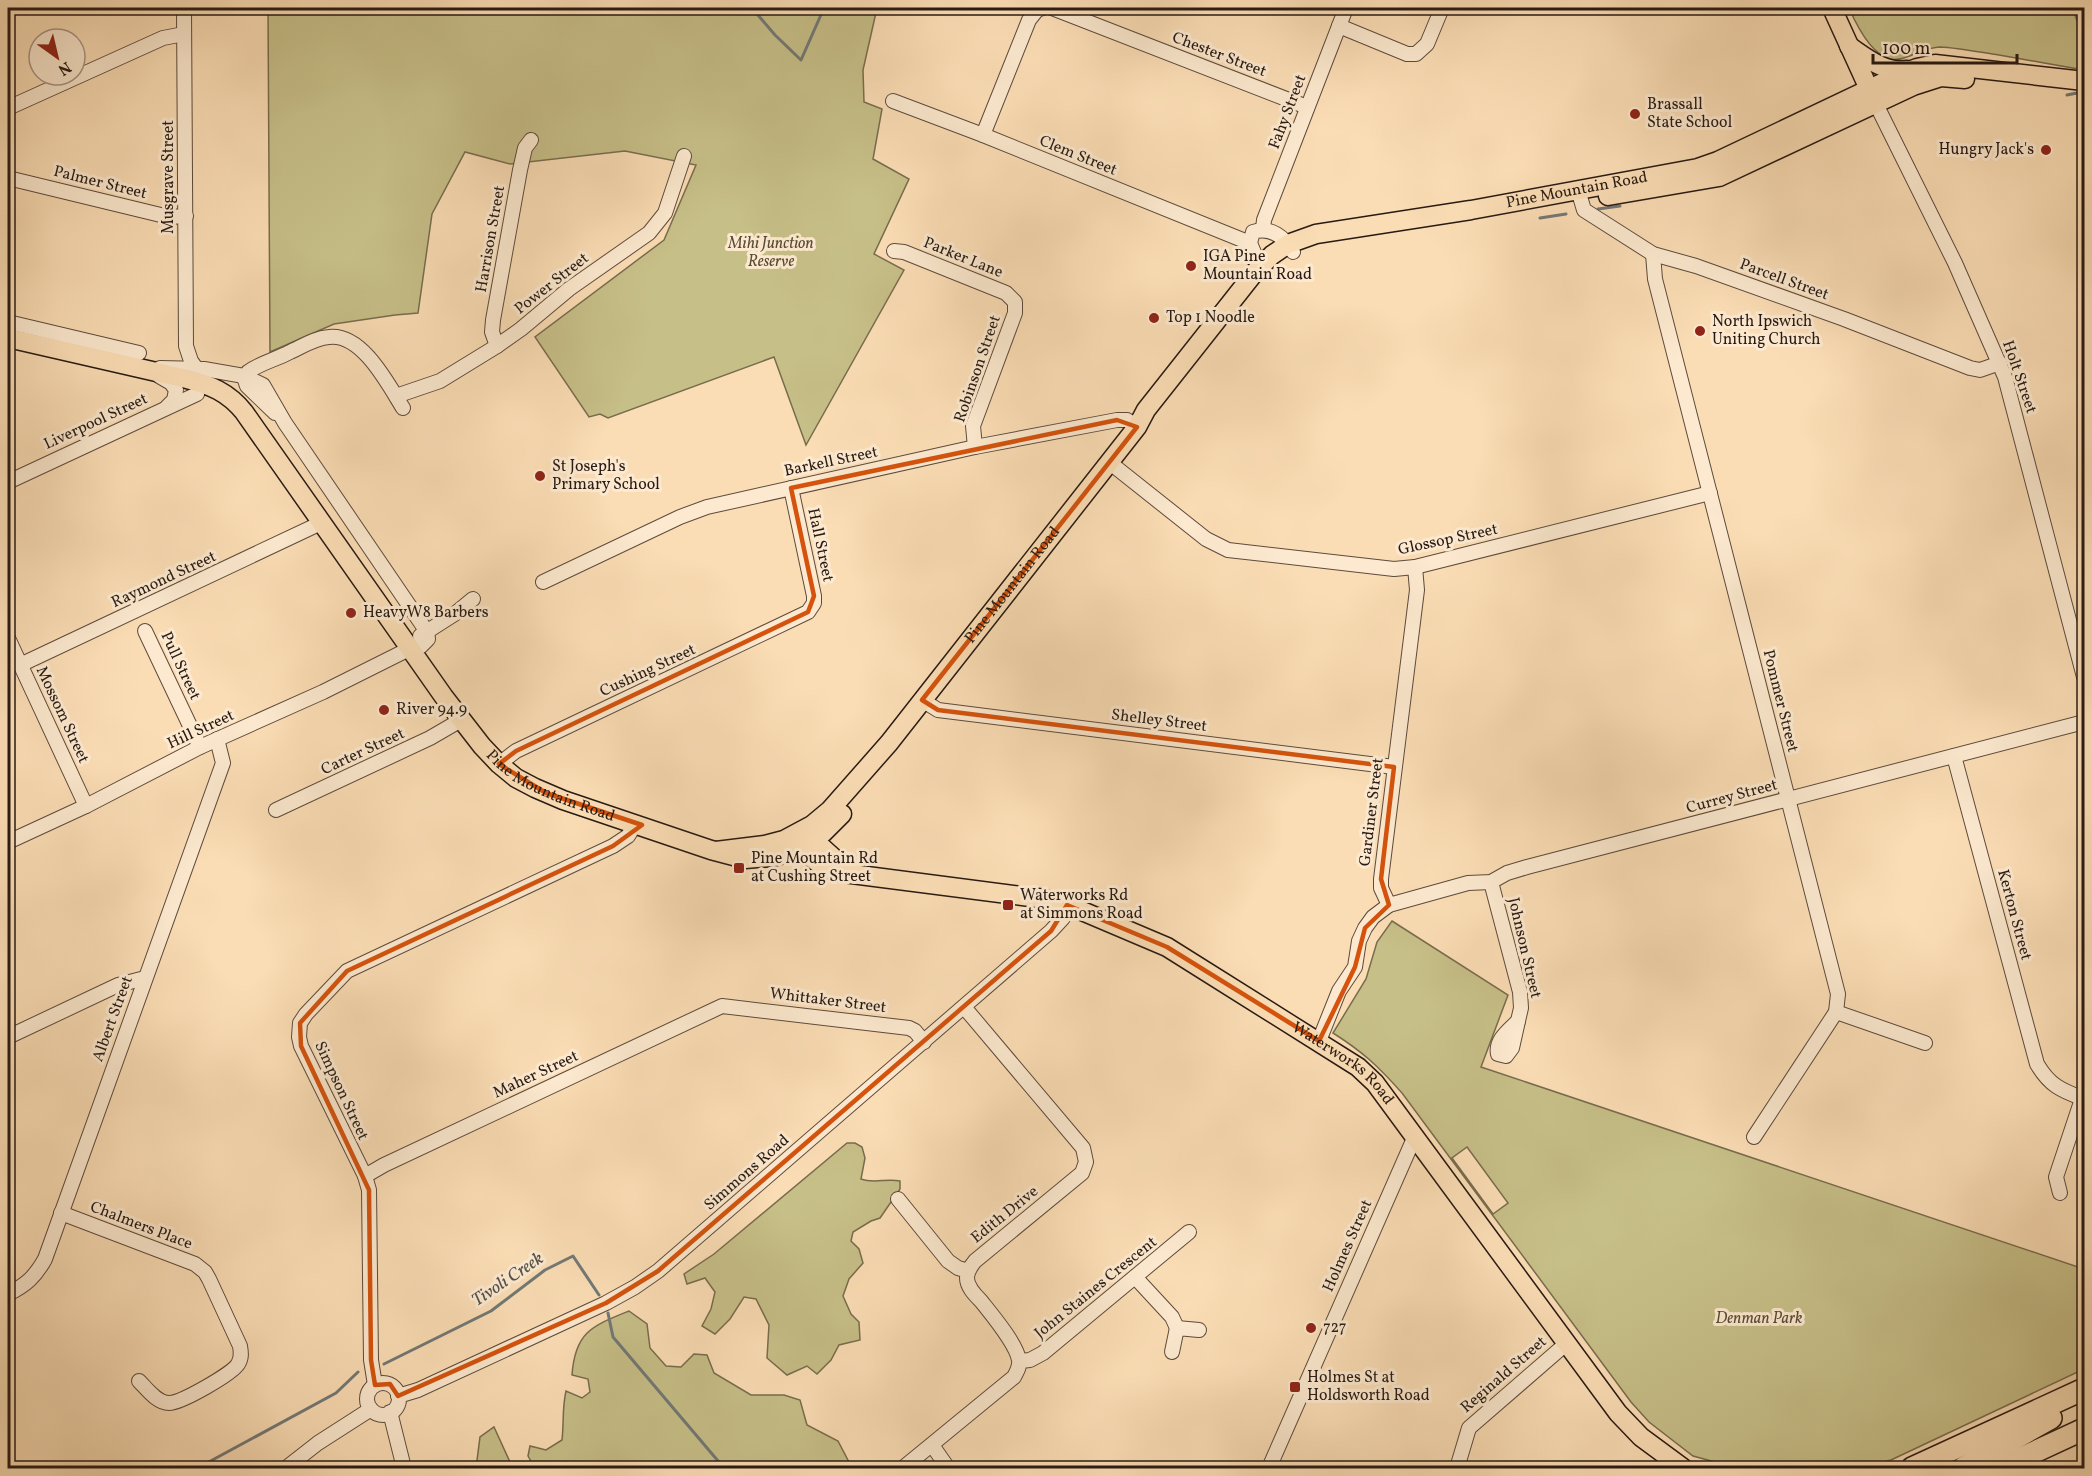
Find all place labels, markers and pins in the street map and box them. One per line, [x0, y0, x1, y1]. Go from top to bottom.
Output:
place label: Brassall State School [1647, 94, 1732, 134]
marker: Brassall State School [1628, 107, 1642, 121]
place label: Hungry Jack's [1938, 139, 2034, 161]
marker: Hungry Jack's [2039, 143, 2053, 157]
place label: IGA Pine Mountain Road [1203, 246, 1312, 286]
marker: IGA Pine Mountain Road [1184, 259, 1198, 273]
place label: Top 1 Noodle [1166, 307, 1255, 329]
marker: Top 1 Noodle [1147, 311, 1161, 325]
place label: North Ipswich Uniting Church [1712, 311, 1821, 351]
marker: North Ipswich Uniting Church [1693, 324, 1707, 338]
place label: St Joseph's Primary School [552, 456, 660, 496]
marker: St Joseph's Primary School [533, 469, 547, 483]
place label: HeavyW8 Barbers [363, 602, 489, 624]
marker: HeavyW8 Barbers [344, 606, 358, 620]
place label: River 94.9 [396, 699, 467, 721]
marker: River 94.9 [377, 703, 391, 717]
place label: Pine Mountain Rd at Cushing Street [751, 848, 878, 888]
marker: Pine Mountain Rd at Cushing Street [732, 861, 746, 875]
place label: Waterworks Rd at Simmons Road [1020, 885, 1143, 925]
marker: Waterworks Rd at Simmons Road [1001, 898, 1015, 912]
place label: 727 [1323, 1317, 1347, 1339]
marker: 727 [1304, 1321, 1318, 1335]
place label: Holmes St at Holdsworth Road [1307, 1367, 1430, 1407]
marker: Holmes St at Holdsworth Road [1288, 1380, 1302, 1394]

